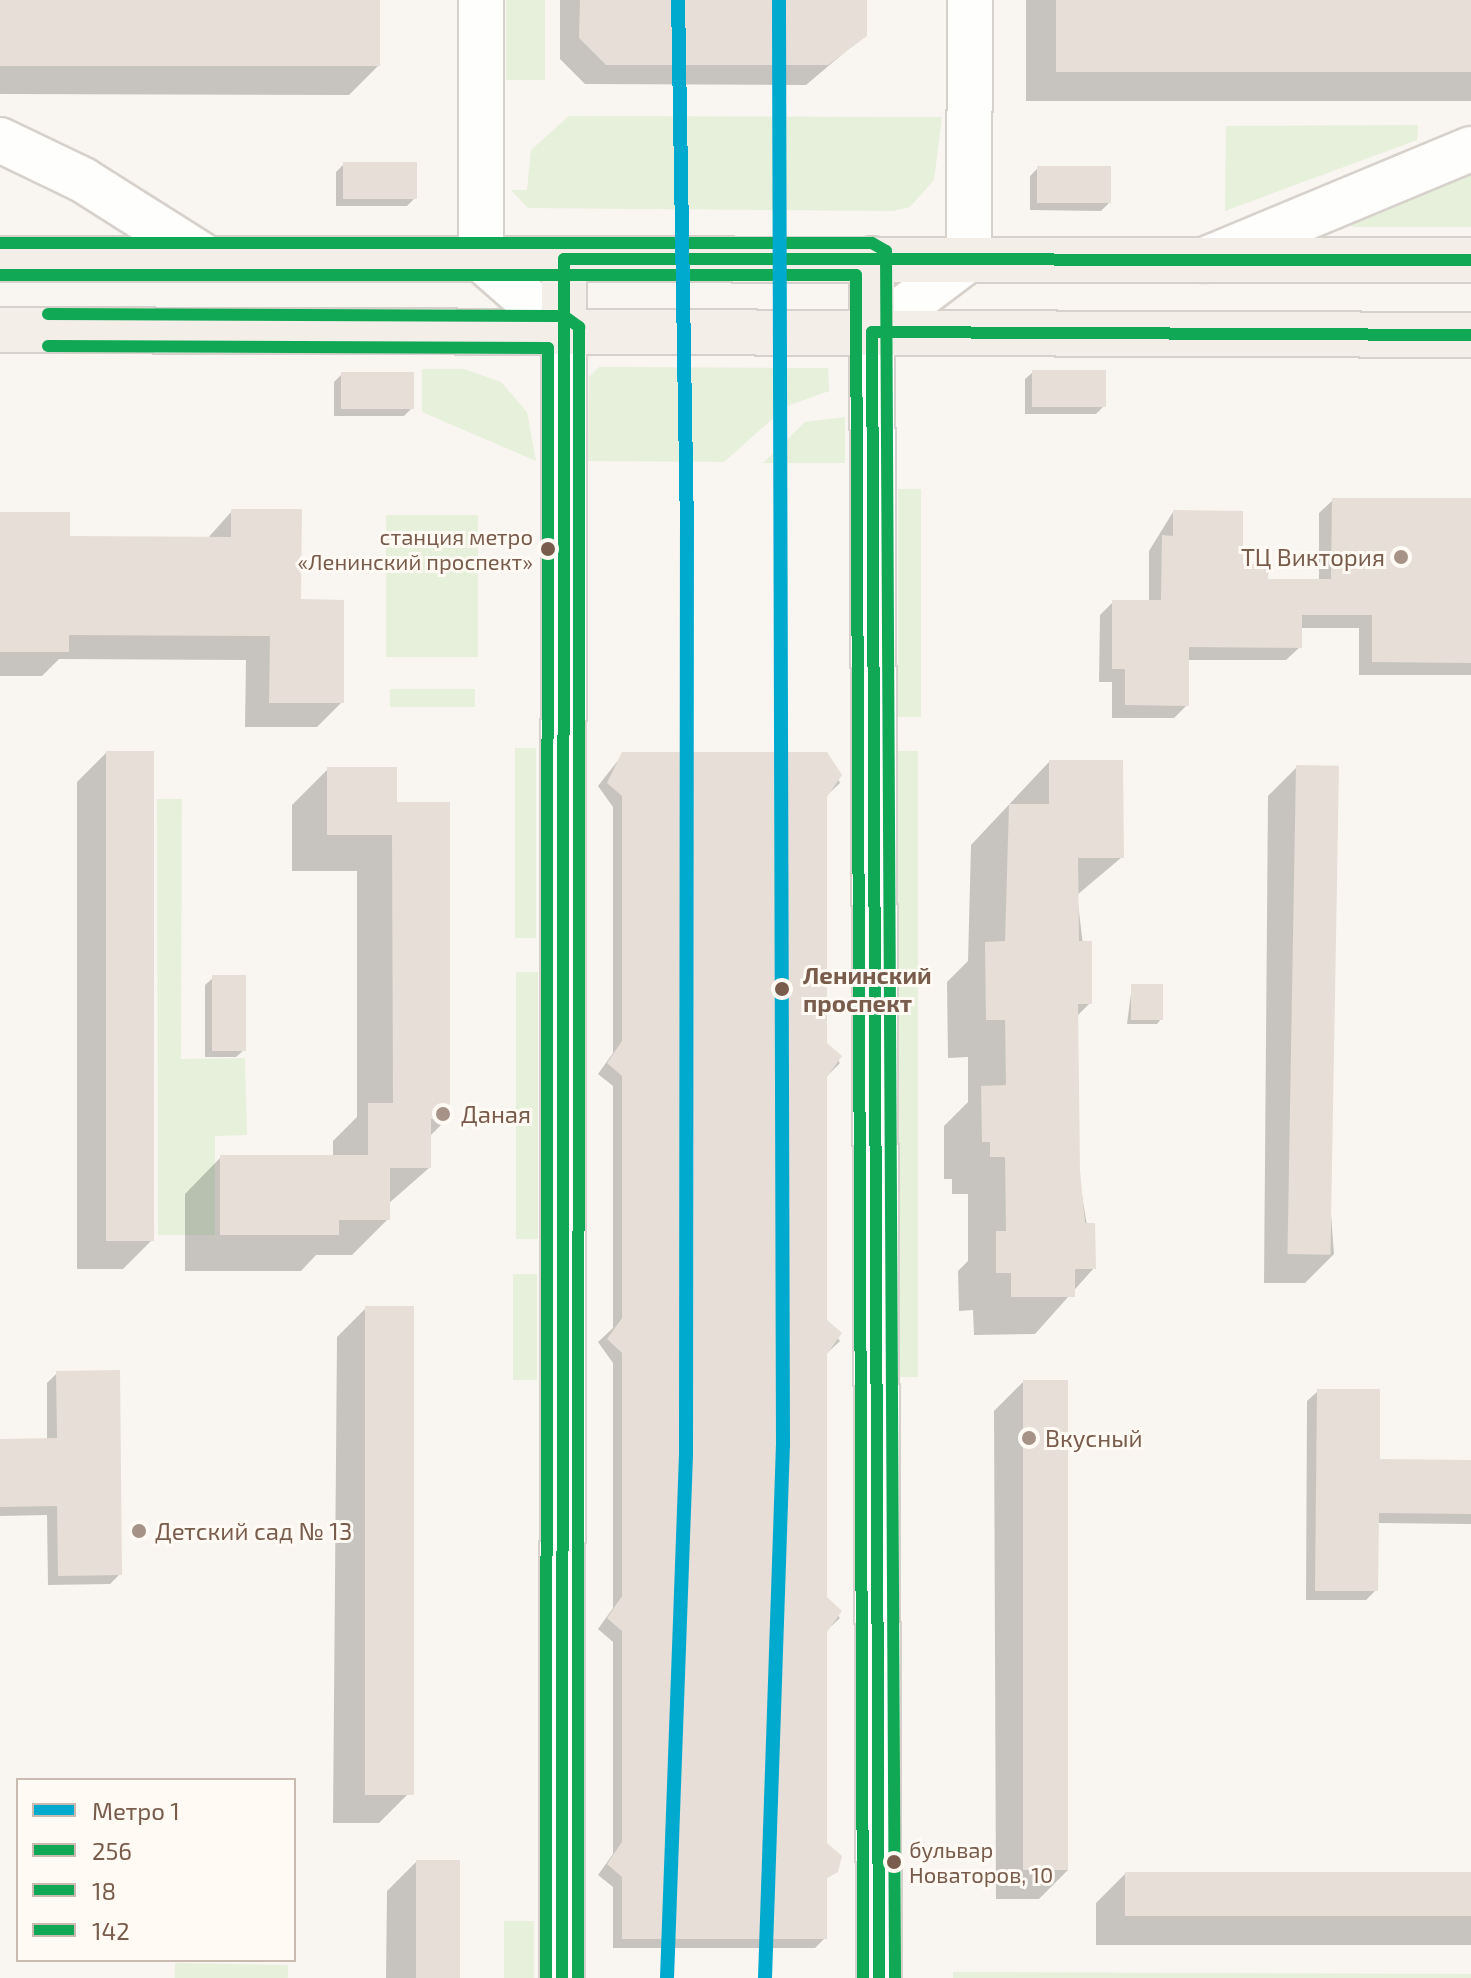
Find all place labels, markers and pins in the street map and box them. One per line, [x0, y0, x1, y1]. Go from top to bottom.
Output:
place label: станция метро «Ленинский проспект» [298, 523, 533, 574]
marker: станция метро «Ленинский проспект» [540, 541, 556, 557]
place label: ТЦ Виктория [1241, 543, 1385, 571]
marker: ТЦ Виктория [1392, 548, 1410, 566]
place label: Ленинский проспект [803, 961, 932, 1017]
marker: Ленинский проспект [768, 975, 796, 1003]
place label: Даная [461, 1100, 531, 1128]
marker: Даная [432, 1103, 454, 1125]
place label: Вкусный [1045, 1424, 1143, 1452]
marker: Вкусный [1020, 1429, 1038, 1447]
place label: Детский сад № 13 [155, 1517, 352, 1545]
marker: Детский сад № 13 [130, 1522, 148, 1540]
place label: бульвар Новаторов, 10 [909, 1836, 1053, 1888]
marker: бульвар Новаторов, 10 [886, 1854, 902, 1870]

